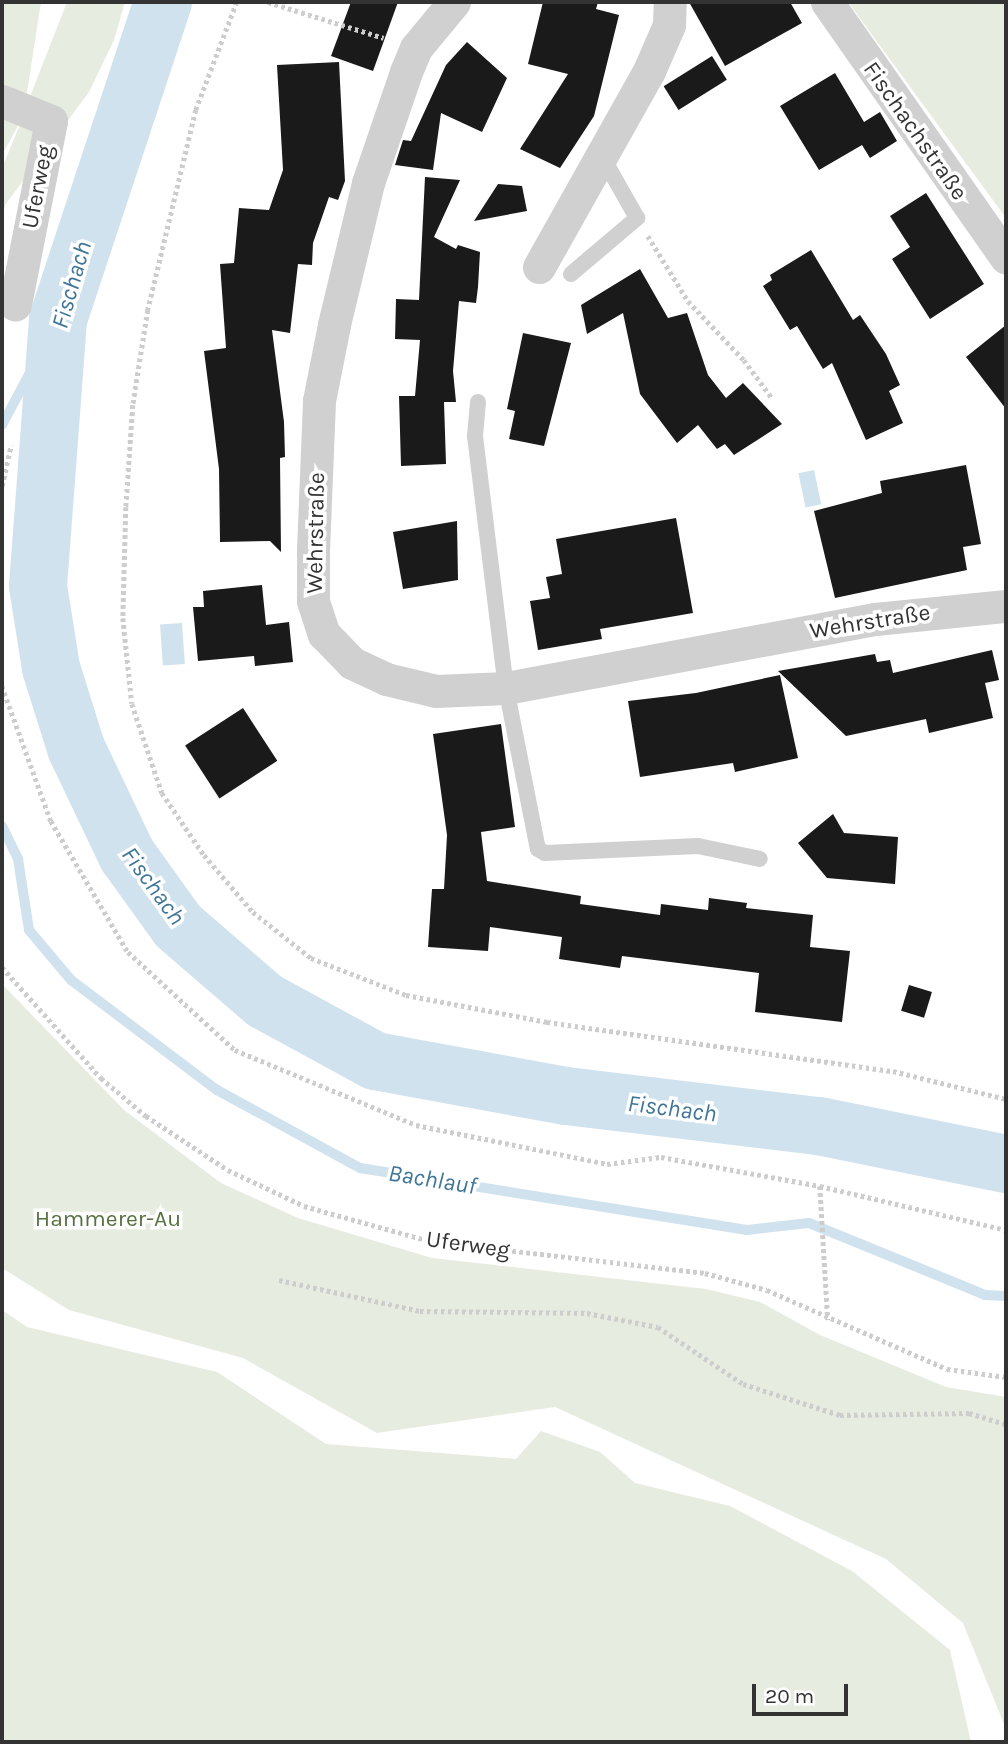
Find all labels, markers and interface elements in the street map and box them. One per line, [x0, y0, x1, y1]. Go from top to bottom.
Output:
street label: Fischachstraße [857, 56, 973, 206]
street label: Uferweg [16, 143, 60, 231]
water label: Fischach [46, 238, 98, 332]
street label: Wehrstraße [301, 472, 331, 594]
street label: Wehrstraße [808, 599, 932, 645]
water label: Fischach [115, 841, 191, 931]
water label: Fischach [626, 1089, 718, 1129]
water label: Bachlauf [386, 1159, 478, 1201]
park label: Hammerer-Au [35, 1205, 181, 1233]
street label: Uferweg [424, 1225, 512, 1265]
scale bar [756, 1670, 852, 1714]
text: 20 m [765, 1684, 814, 1708]

